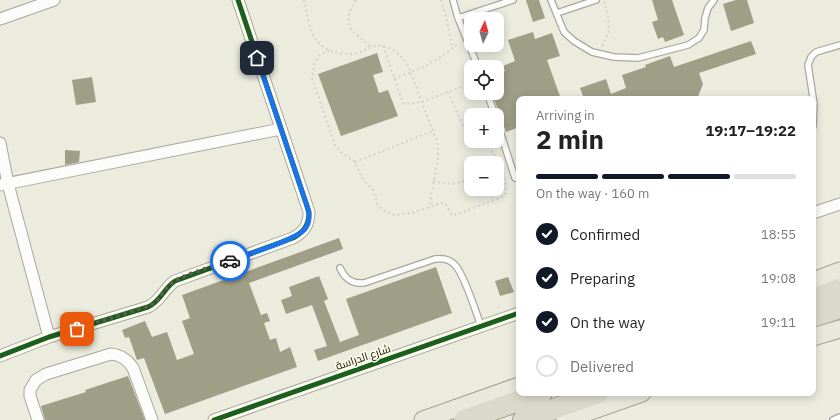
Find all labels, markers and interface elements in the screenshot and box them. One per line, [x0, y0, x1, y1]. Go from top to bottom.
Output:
north arrow [464, 12, 504, 52]
map controls [464, 12, 504, 196]
pin [240, 41, 274, 75]
icon: home [246, 47, 268, 69]
button: locate [464, 60, 504, 100]
text: Arriving in [536, 107, 595, 124]
button: + [464, 108, 504, 148]
text: 19:17–19:22 [705, 121, 796, 140]
text: 2 min [536, 122, 604, 156]
button: − [464, 156, 504, 196]
text: On the way · 160 m [536, 185, 649, 202]
icon: check [536, 223, 558, 245]
text: Confirmed [570, 225, 640, 244]
text: 18:55 [761, 226, 796, 243]
courier [210, 241, 250, 281]
icon: car [219, 250, 241, 272]
icon: check [536, 267, 558, 289]
text: Preparing [570, 269, 635, 288]
text: 19:08 [761, 270, 796, 287]
icon: check [536, 311, 558, 333]
pin [60, 312, 94, 346]
text: On the way [570, 313, 645, 332]
text: 19:11 [761, 314, 796, 331]
icon: bag [66, 318, 88, 340]
street label: شارع الدراسة [334, 341, 393, 374]
text: Delivered [570, 357, 634, 376]

